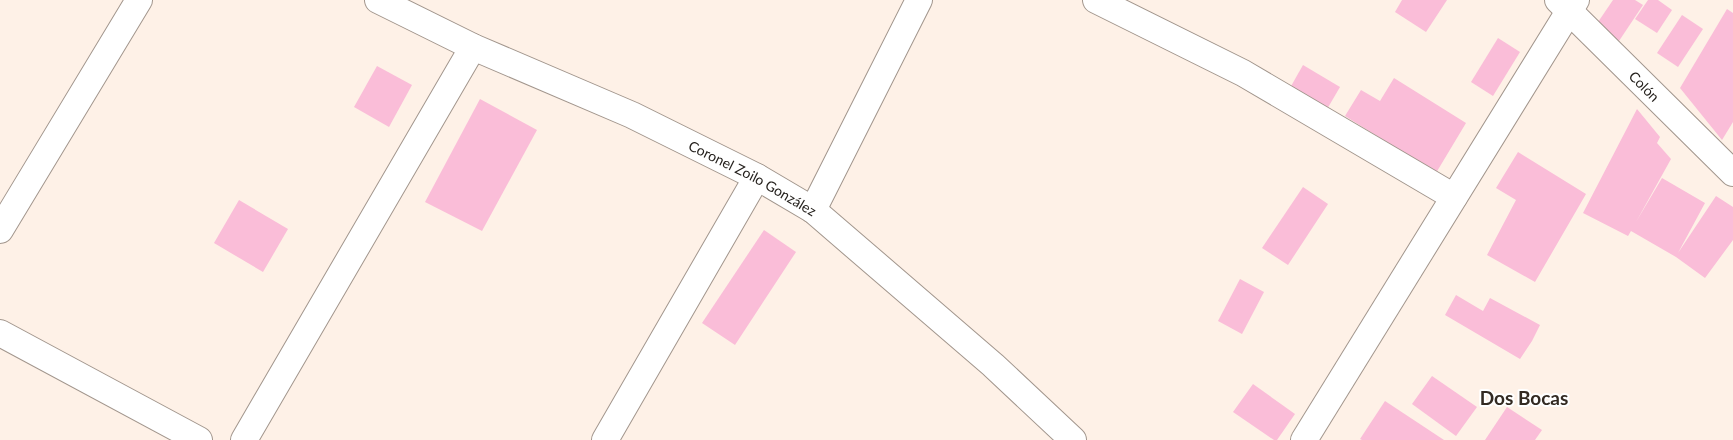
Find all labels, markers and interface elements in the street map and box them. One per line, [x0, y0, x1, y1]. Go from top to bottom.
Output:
street label: Colón [1626, 67, 1664, 105]
street label: Coronel Zoilo González [686, 136, 820, 219]
district label: Dos Bocas [1480, 386, 1568, 409]

